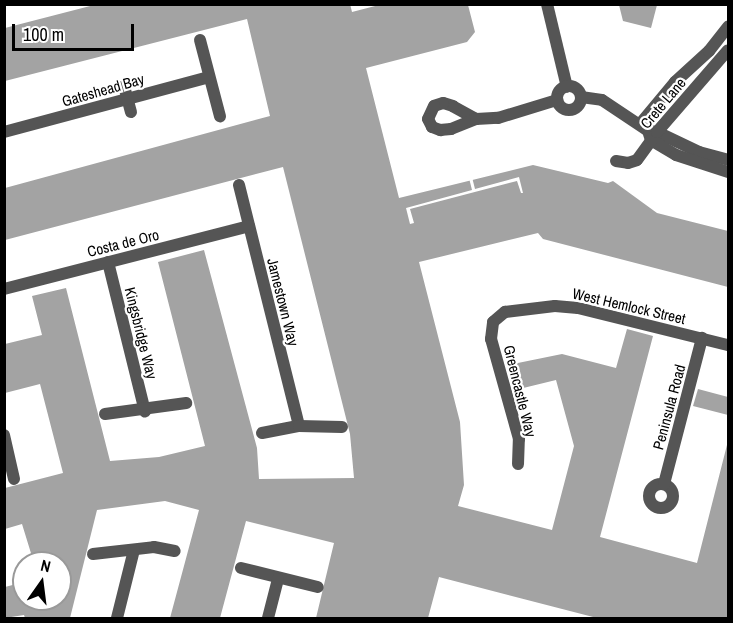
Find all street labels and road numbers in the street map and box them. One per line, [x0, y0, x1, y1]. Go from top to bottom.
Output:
street label: Gateshead Bay [60, 70, 146, 110]
street label: Crete Lane [637, 74, 689, 132]
street label: Costa de Oro [85, 225, 161, 261]
street label: Jamestown Way [263, 256, 303, 348]
street label: West Hemlock Street [571, 284, 687, 328]
street label: Kingsbridge Way [121, 285, 161, 381]
street label: Greencastle Way [500, 343, 540, 439]
street label: Peninsula Road [649, 362, 689, 452]

